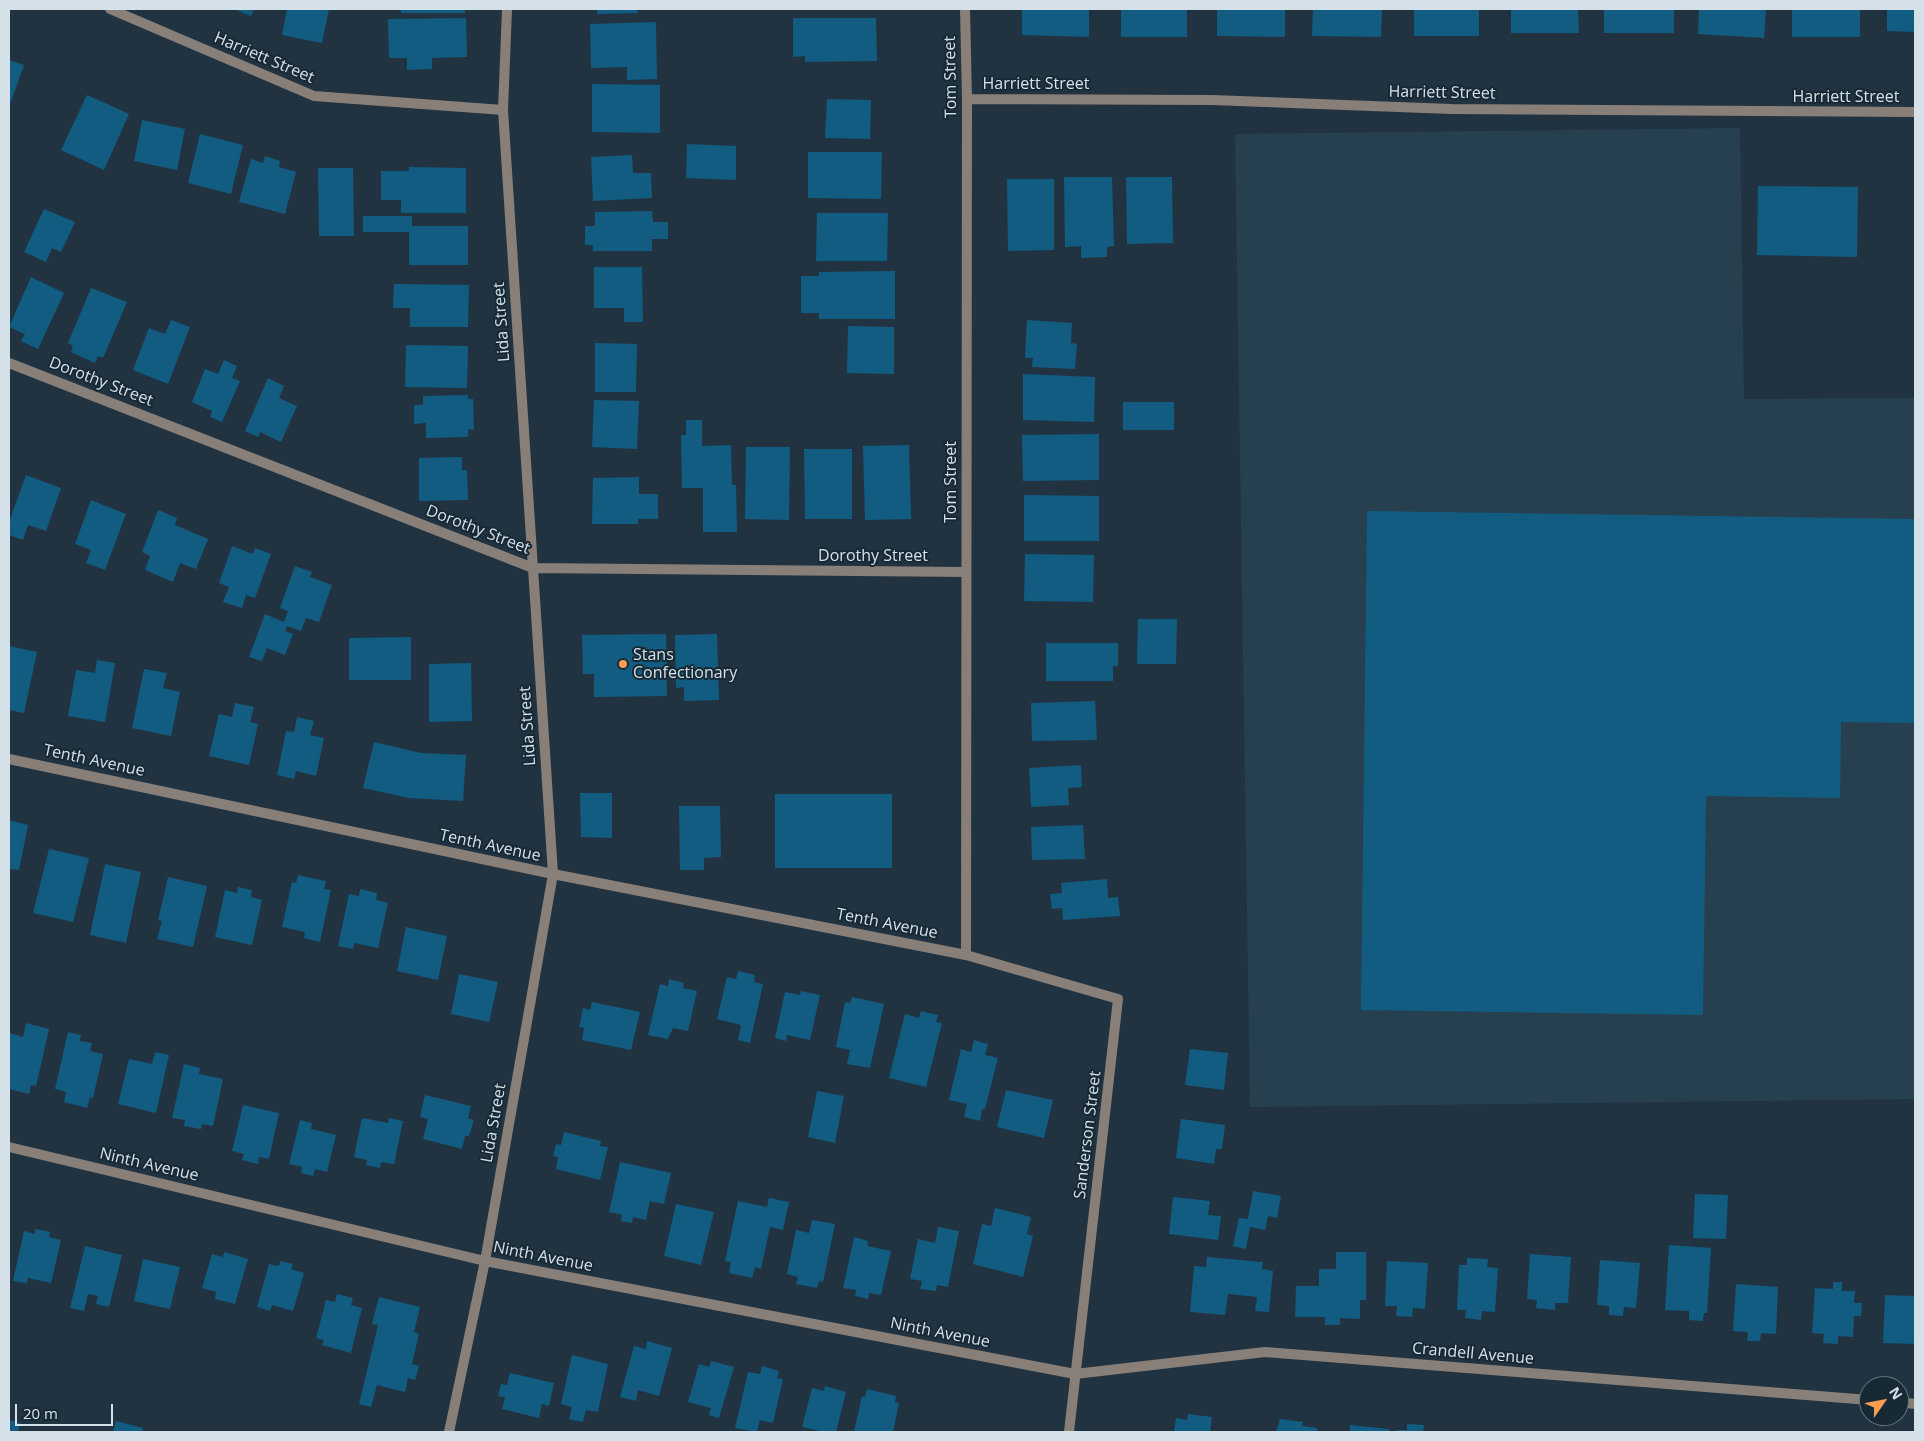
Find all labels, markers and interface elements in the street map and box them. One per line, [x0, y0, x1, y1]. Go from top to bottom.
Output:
street label: Harriett Street [211, 28, 317, 88]
street label: Tom Street [941, 36, 961, 118]
street label: Harriett Street [982, 74, 1090, 94]
street label: Harriett Street [1388, 82, 1496, 104]
street label: Harriett Street [1792, 87, 1900, 107]
street label: Lida Street [490, 281, 514, 363]
street label: Dorothy Street [46, 353, 156, 411]
street label: Tom Street [941, 441, 961, 523]
street label: Dorothy Street [423, 501, 533, 559]
street label: Dorothy Street [818, 546, 928, 566]
place label: Stans Confectionary [633, 645, 737, 683]
marker: Stans Confectionary [617, 658, 629, 670]
street label: Lida Street [516, 685, 540, 767]
street label: Tenth Avenue [42, 741, 146, 781]
street label: Tenth Avenue [438, 826, 542, 866]
street label: Tenth Avenue [835, 905, 939, 943]
street label: Sanderson Street [1071, 1070, 1105, 1200]
street label: Lida Street [478, 1082, 510, 1164]
street label: Ninth Avenue [98, 1144, 200, 1186]
street label: Ninth Avenue [491, 1238, 595, 1276]
street label: Ninth Avenue [888, 1314, 992, 1352]
street label: Crandell Avenue [1411, 1339, 1535, 1369]
north arrow [1859, 1376, 1909, 1426]
text: N [1885, 1383, 1907, 1403]
scale bar [18, 1394, 115, 1426]
text: 20 m [23, 1403, 58, 1423]

